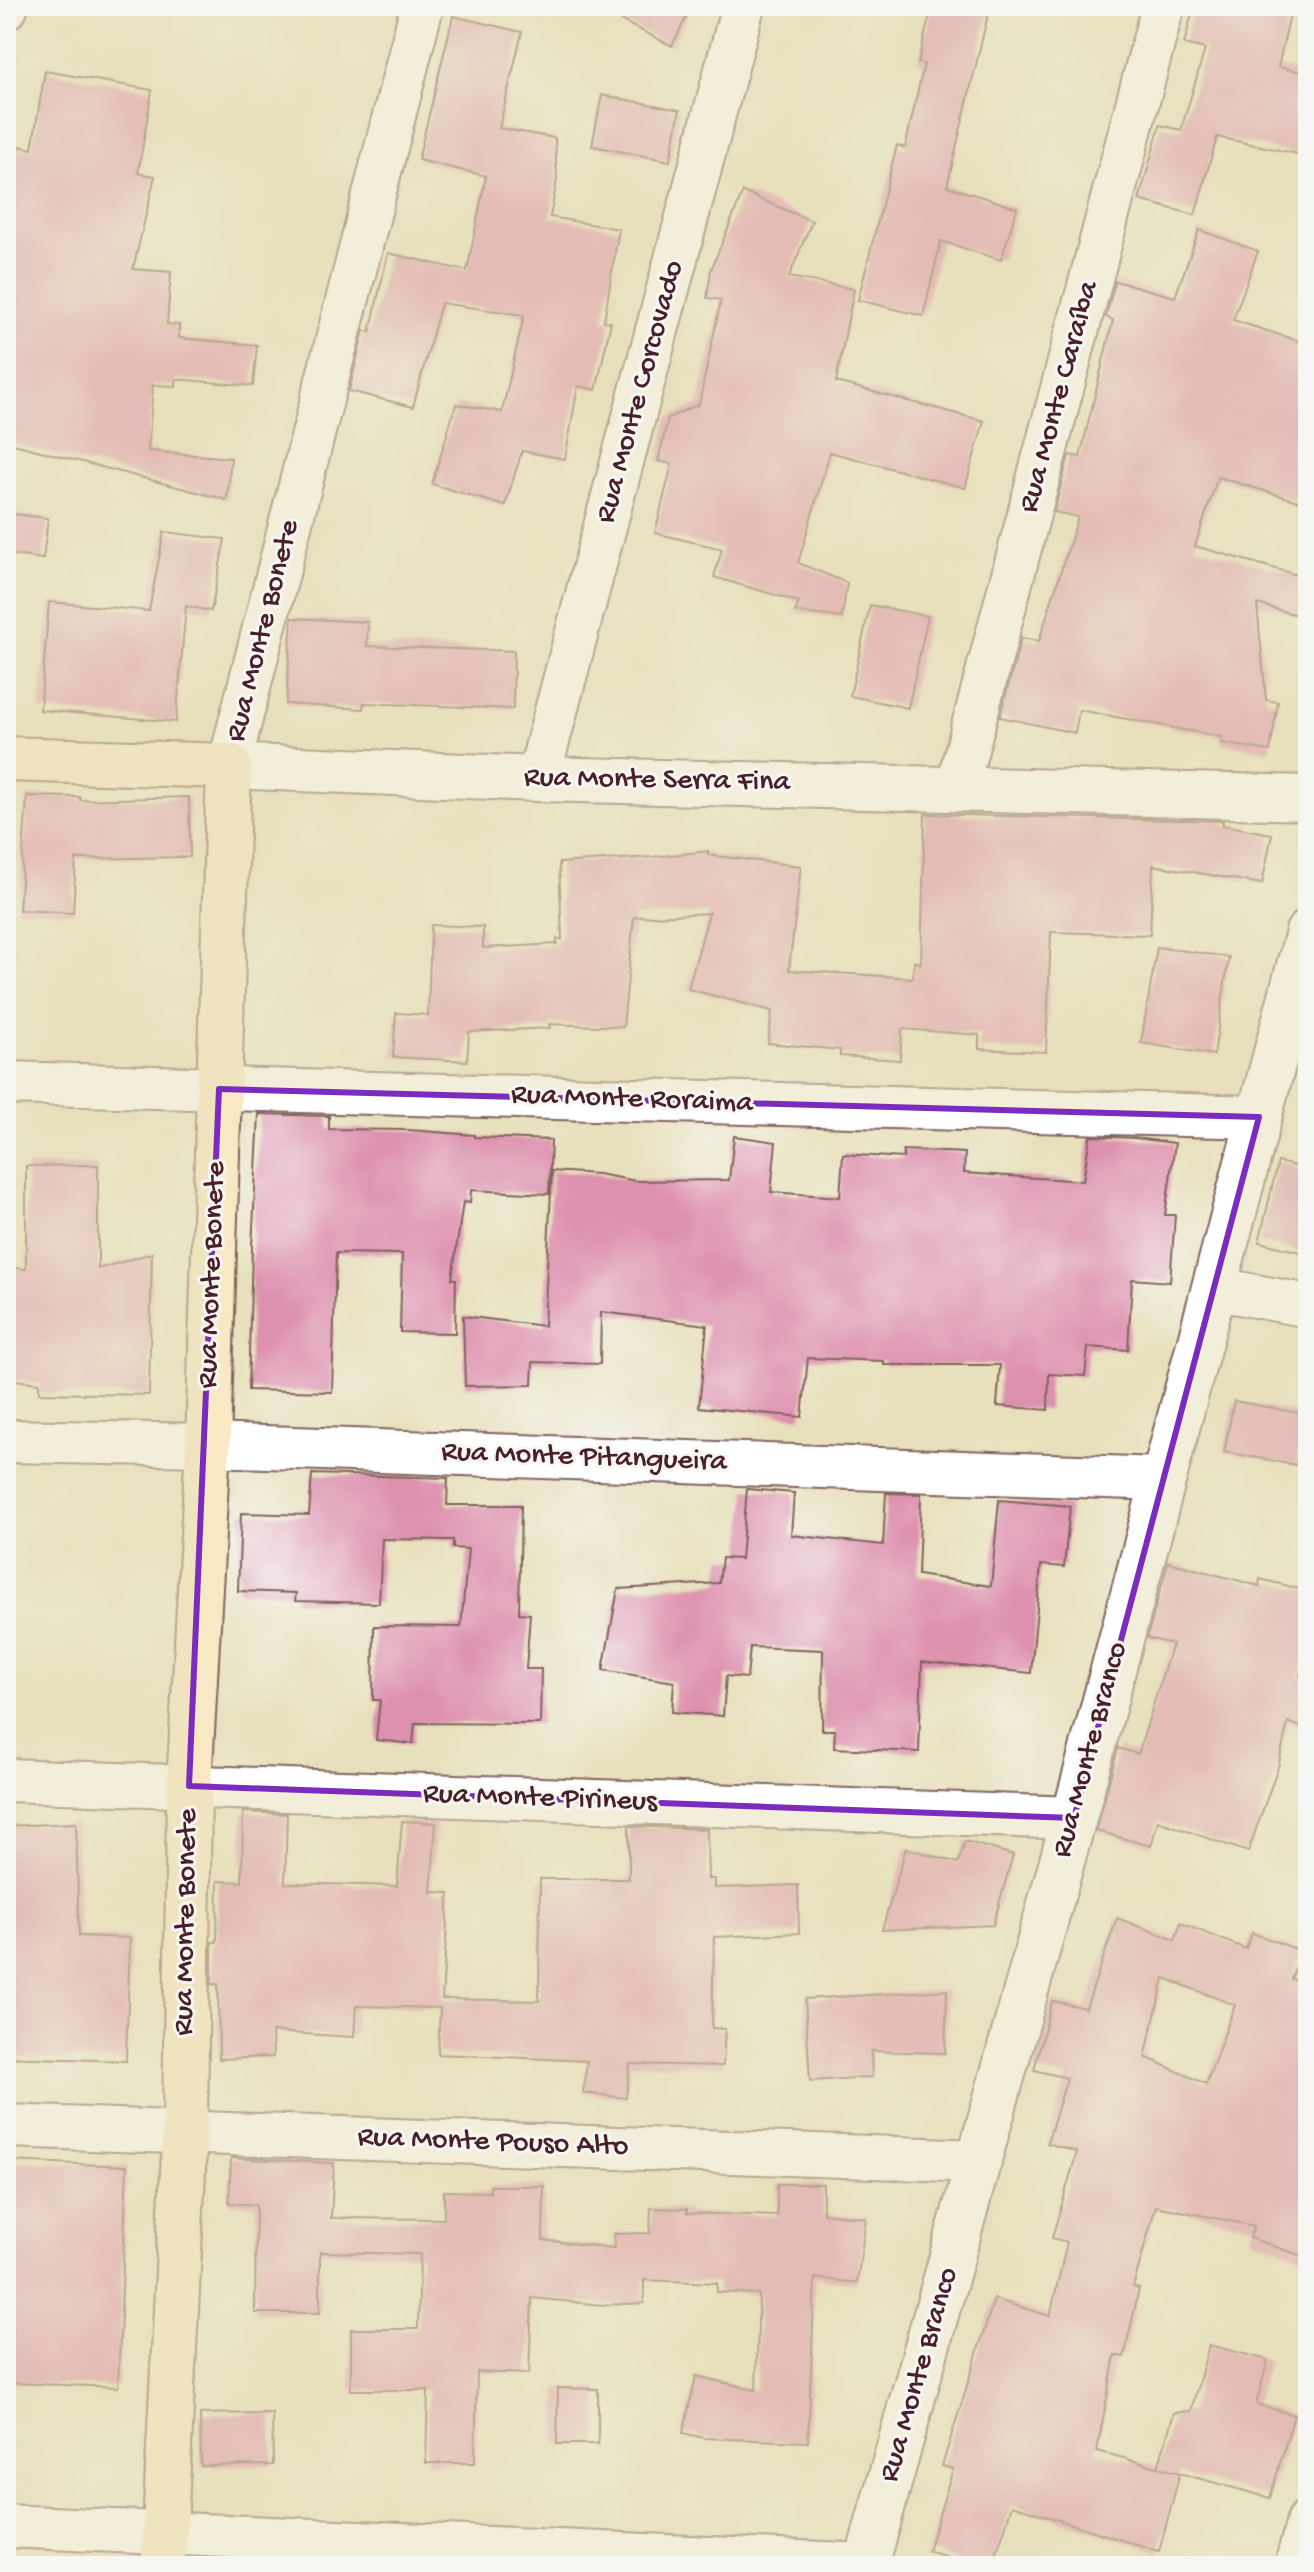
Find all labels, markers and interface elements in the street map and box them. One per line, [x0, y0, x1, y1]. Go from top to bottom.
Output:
street label: Rua Monte Corcovado [589, 257, 693, 527]
street label: Rua Monte Caraíba [1012, 276, 1108, 517]
street label: Rua Monte Bonete [220, 516, 309, 746]
street label: Rua Monte Serra Fina [524, 761, 792, 801]
street label: Rua Monte Roraima [510, 1078, 755, 1122]
street label: Rua Monte Bonete [192, 1160, 234, 1389]
street label: Rua Monte Pitangueira [441, 1436, 729, 1481]
street label: Rua Monte Branco [1045, 1638, 1137, 1862]
street label: Rua Monte Pirineus [422, 1777, 659, 1821]
street label: Rua Monte Bonete [168, 1807, 206, 2036]
street label: Rua Monte Pouso Alto [357, 2121, 629, 2165]
street label: Rua Monte Branco [873, 2264, 967, 2486]

